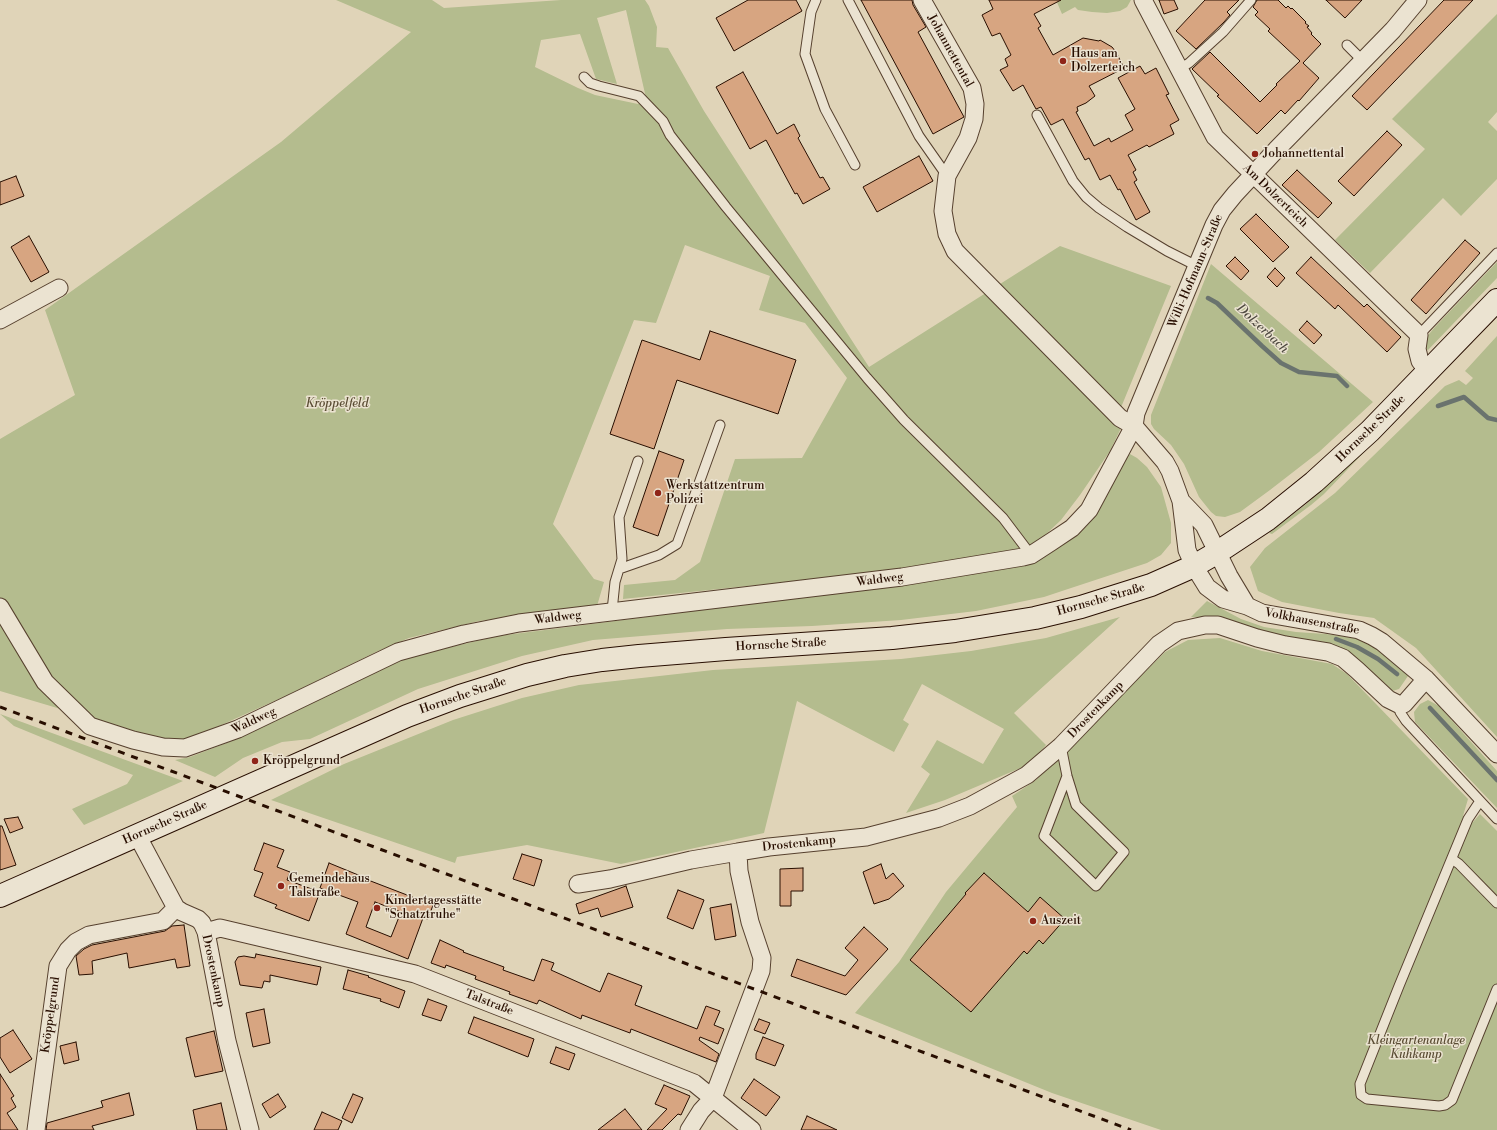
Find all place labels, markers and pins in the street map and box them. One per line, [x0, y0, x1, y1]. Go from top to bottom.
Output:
place label: Haus am Dolzerteich [1071, 47, 1135, 75]
marker: Haus am Dolzerteich [1058, 56, 1068, 66]
place label: Johannettental [1263, 147, 1344, 161]
marker: Johannettental [1250, 149, 1260, 159]
place label: Werkstattzentrum Polizei [666, 479, 764, 507]
marker: Werkstattzentrum Polizei [653, 488, 663, 498]
place label: Kröppelgrund [263, 754, 340, 768]
marker: Kröppelgrund [250, 756, 260, 766]
place label: Gemeindehaus Talstraße [289, 872, 370, 900]
marker: Gemeindehaus Talstraße [276, 881, 286, 891]
place label: Kindertagesstätte "Schatztruhe" [385, 894, 481, 922]
marker: Kindertagesstätte "Schatztruhe" [372, 903, 382, 913]
place label: Auszeit [1041, 914, 1081, 928]
marker: Auszeit [1028, 916, 1038, 926]

